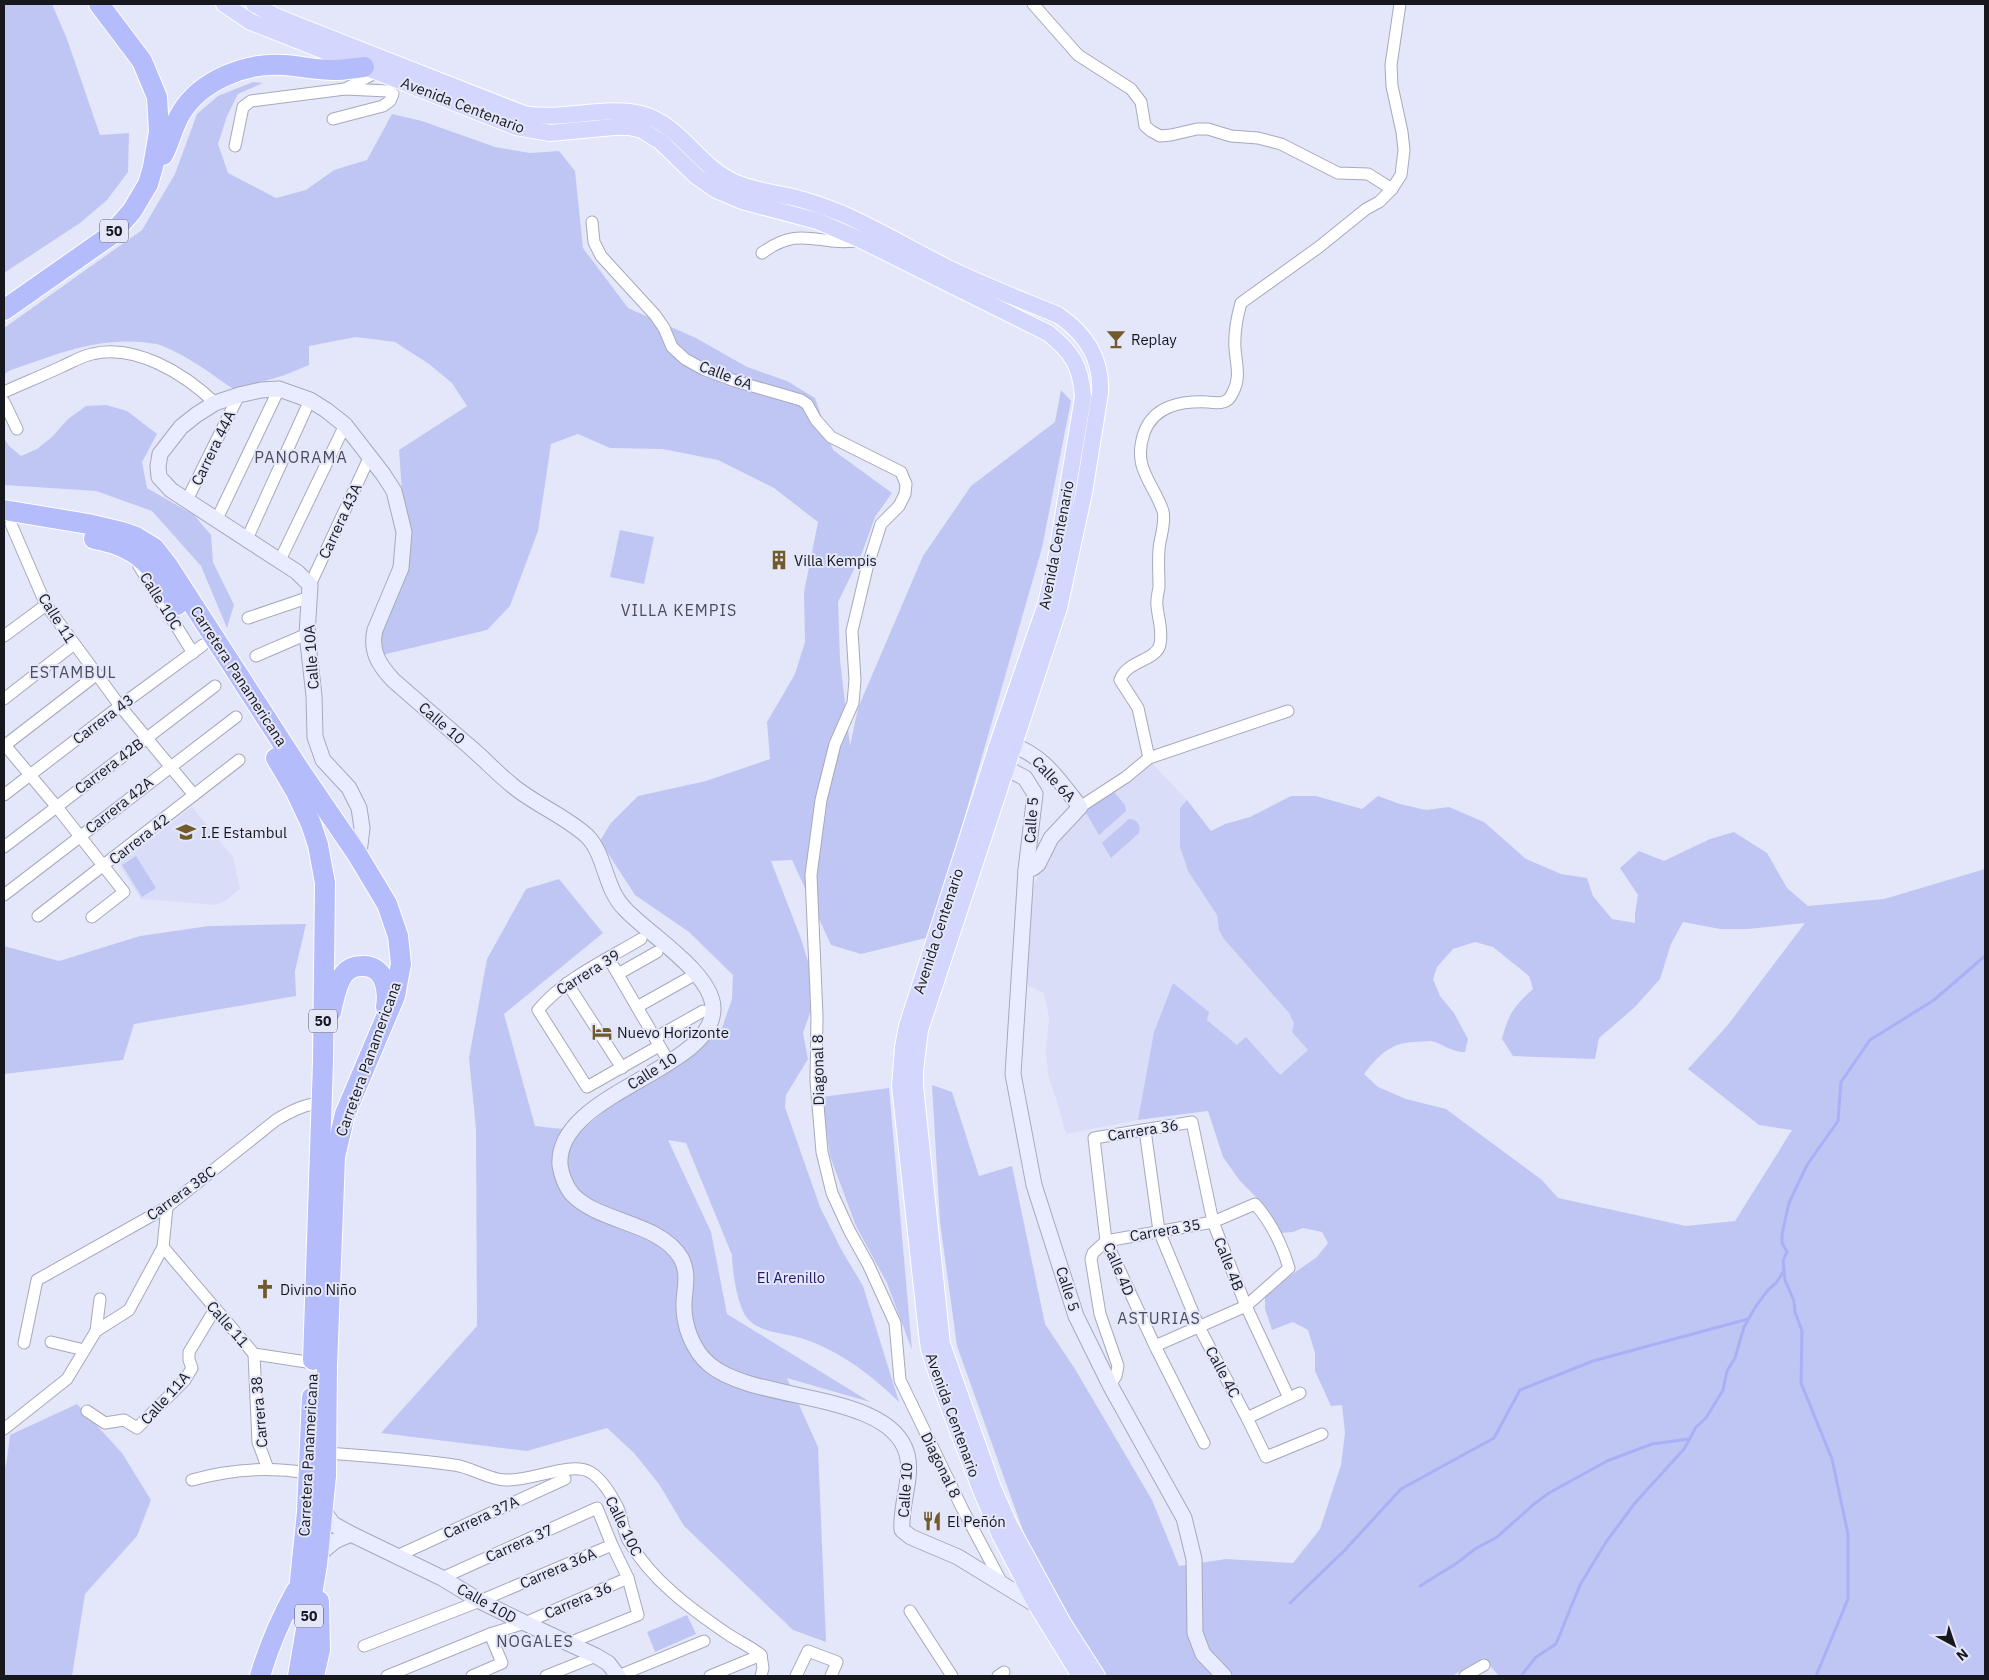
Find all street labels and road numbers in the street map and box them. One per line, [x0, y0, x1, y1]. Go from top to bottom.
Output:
street label: Avenida Centenario [398, 73, 528, 137]
road number: 50 [100, 220, 128, 242]
street label: Calle 6A [697, 356, 756, 394]
street label: Carrera 44A [187, 407, 239, 489]
street label: Avenida Centenario [1034, 479, 1078, 611]
street label: Carrera 43A [314, 480, 366, 562]
street label: Calle 10C [136, 569, 186, 633]
street label: Calle 11 [34, 590, 80, 646]
street label: Carretera Panamericana [187, 602, 291, 750]
street label: Calle 10A [299, 624, 323, 690]
street label: Carrera 43 [69, 690, 137, 748]
street label: Calle 10 [415, 698, 469, 748]
street label: Carrera 42B [71, 734, 147, 798]
street label: Calle 6A [1028, 752, 1080, 806]
street label: Carrera 42A [81, 772, 157, 837]
street label: Calle 5 [1020, 796, 1042, 844]
street label: Carrera 42 [105, 810, 173, 868]
street label: Avenida Centenario [909, 866, 967, 996]
street label: Carrera 39 [553, 945, 623, 999]
street label: Carretera Panamericana [331, 979, 405, 1139]
road number: 50 [309, 1009, 337, 1032]
street label: Diagonal 8 [808, 1034, 828, 1106]
street label: Calle 10 [624, 1048, 680, 1094]
street label: Carrera 36 [1106, 1115, 1180, 1145]
street label: Carrera 38C [143, 1162, 219, 1224]
street label: Carrera 35 [1128, 1214, 1202, 1246]
street label: Calle 4B [1210, 1234, 1248, 1294]
street label: Calle 4D [1099, 1239, 1139, 1299]
street label: Calle 5 [1052, 1264, 1084, 1314]
street label: Calle 11 [203, 1297, 253, 1351]
street label: Calle 4C [1202, 1343, 1244, 1401]
street label: Avenida Centenario [922, 1350, 984, 1480]
street label: Calle 11A [136, 1367, 194, 1428]
street label: Carretera Panamericana [294, 1373, 322, 1537]
street label: Carrera 38 [246, 1376, 272, 1448]
street label: Diagonal 8 [917, 1429, 965, 1501]
street label: Calle 10 [894, 1462, 916, 1518]
street label: Carrera 37A [440, 1492, 522, 1542]
street label: Calle 10C [601, 1493, 647, 1559]
street label: Carrera 37 [483, 1520, 555, 1566]
street label: Carrera 36A [517, 1543, 599, 1593]
street label: Carrera 36 [541, 1577, 615, 1623]
street label: Calle 10D [454, 1579, 520, 1627]
road number: 50 [295, 1604, 323, 1628]

